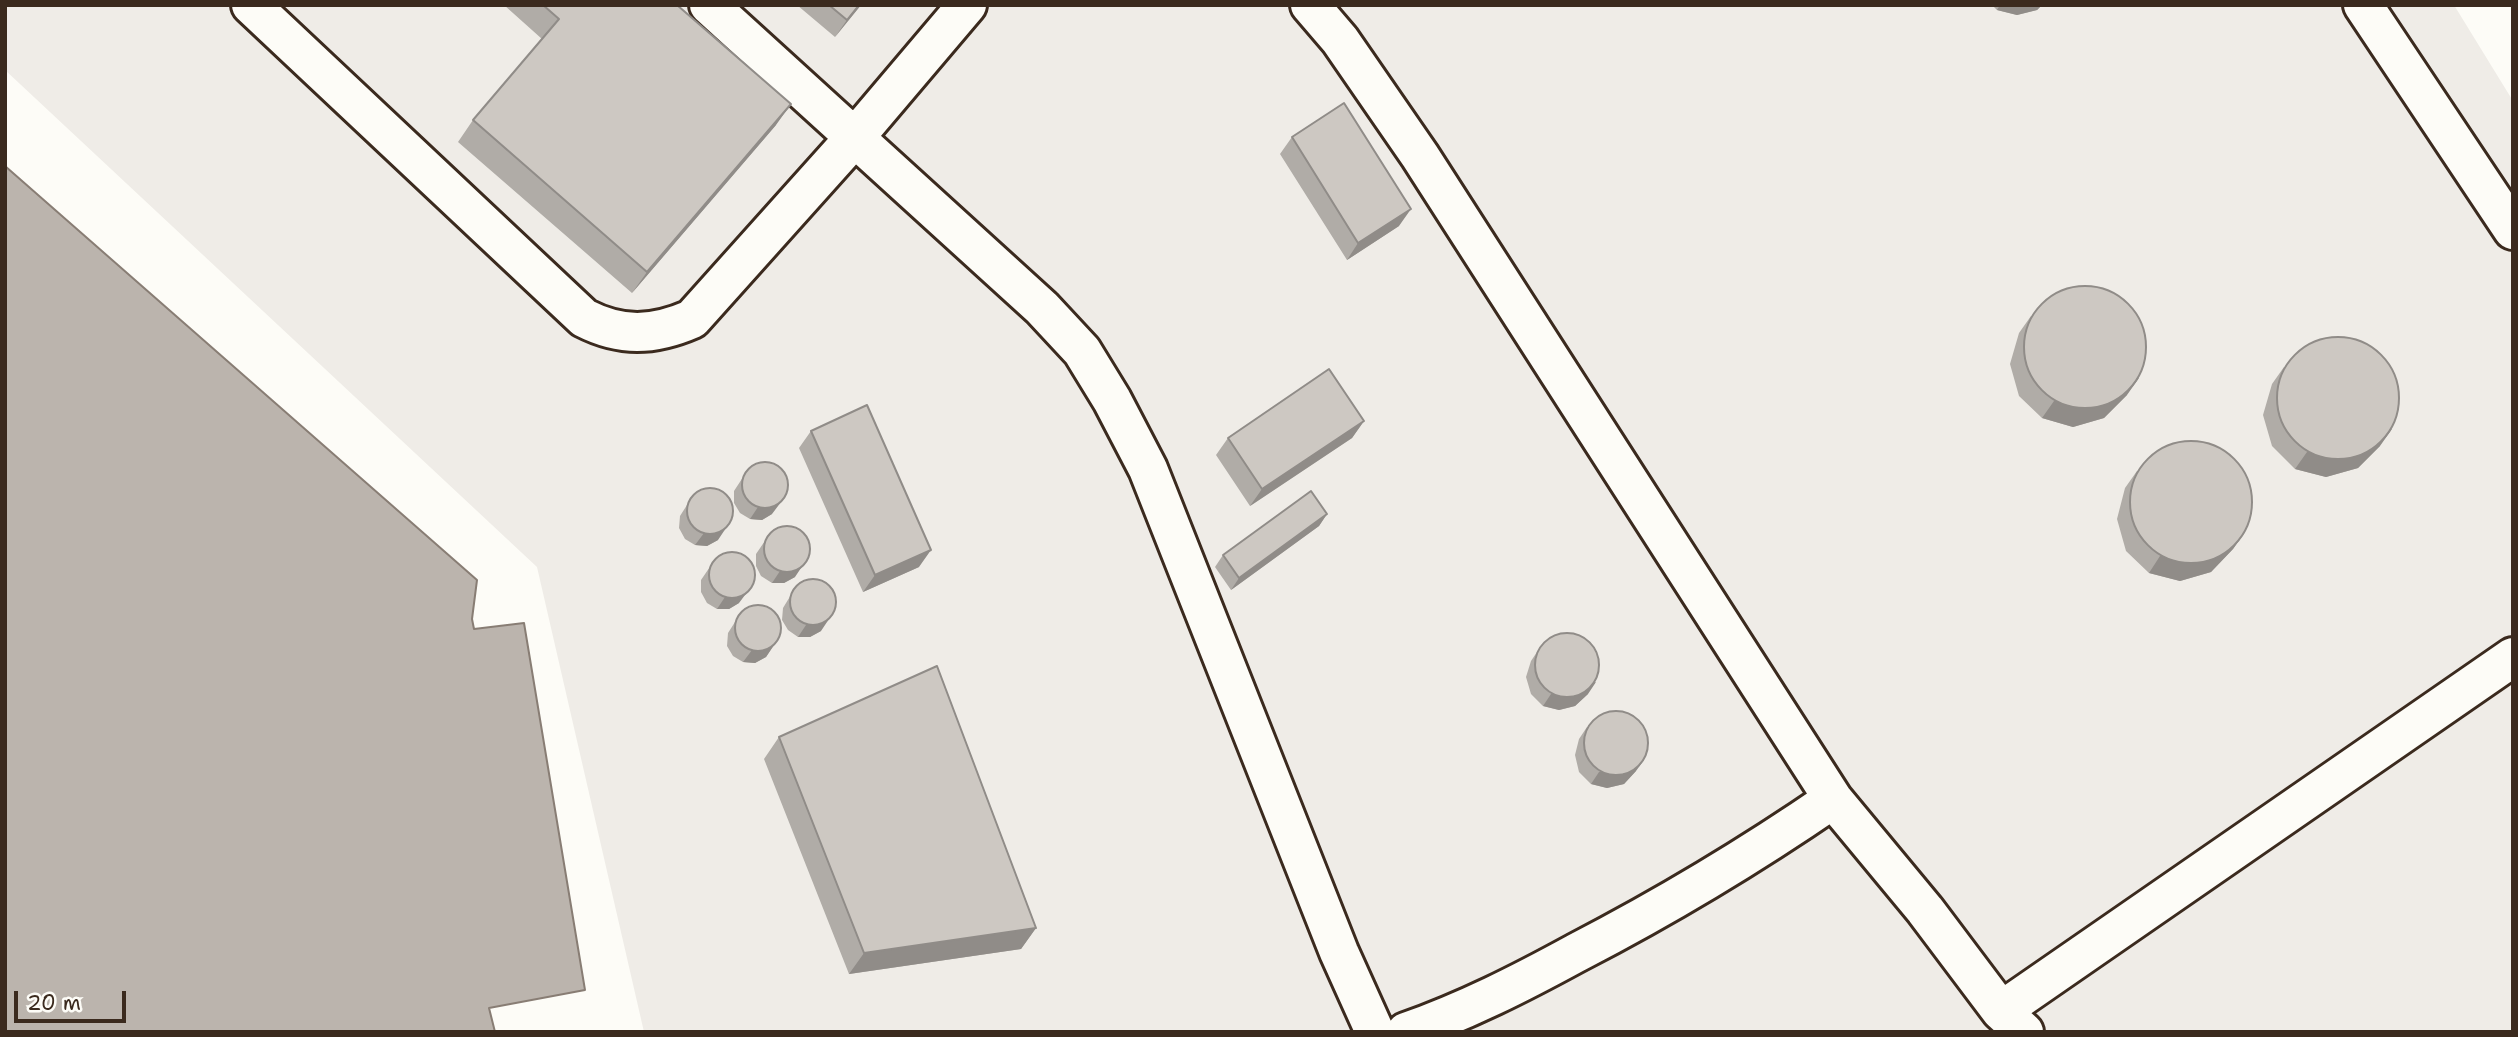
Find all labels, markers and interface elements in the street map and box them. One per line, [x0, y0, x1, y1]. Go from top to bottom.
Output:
scale bar [18, 978, 130, 1022]
text: 20 m [27, 989, 81, 1017]

